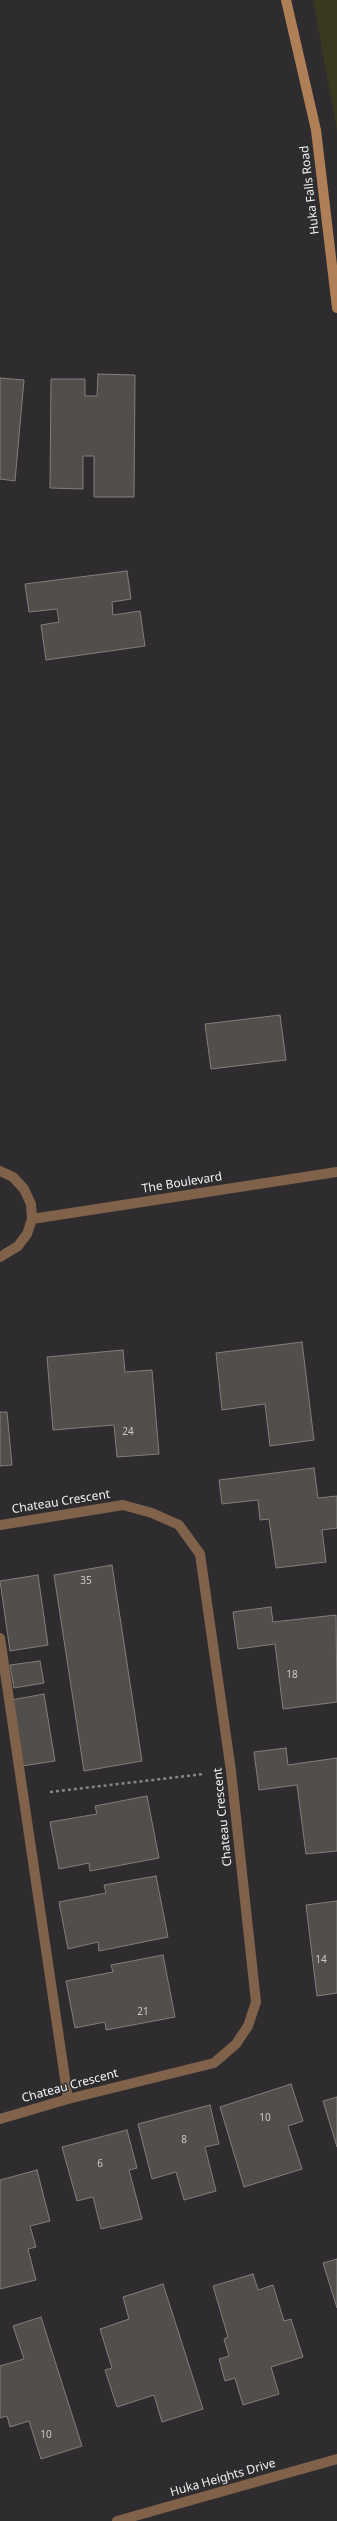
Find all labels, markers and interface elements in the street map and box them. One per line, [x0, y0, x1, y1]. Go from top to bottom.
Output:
street label: Huka Falls Road [297, 145, 323, 235]
street label: The Boulevard [141, 1170, 223, 1196]
house number: 24 [122, 1426, 134, 1438]
street label: Chateau Crescent [11, 1487, 111, 1517]
house number: 35 [80, 1575, 92, 1587]
house number: 18 [286, 1669, 298, 1681]
street label: Chateau Crescent [211, 1767, 235, 1867]
house number: 14 [315, 1954, 327, 1966]
house number: 21 [137, 2006, 149, 2018]
street label: Chateau Crescent [20, 2066, 120, 2106]
house number: 10 [259, 2112, 271, 2124]
house number: 8 [181, 2134, 187, 2146]
house number: 6 [97, 2158, 103, 2170]
house number: 10 [40, 2429, 52, 2441]
street label: Huka Heights Drive [169, 2456, 277, 2500]

